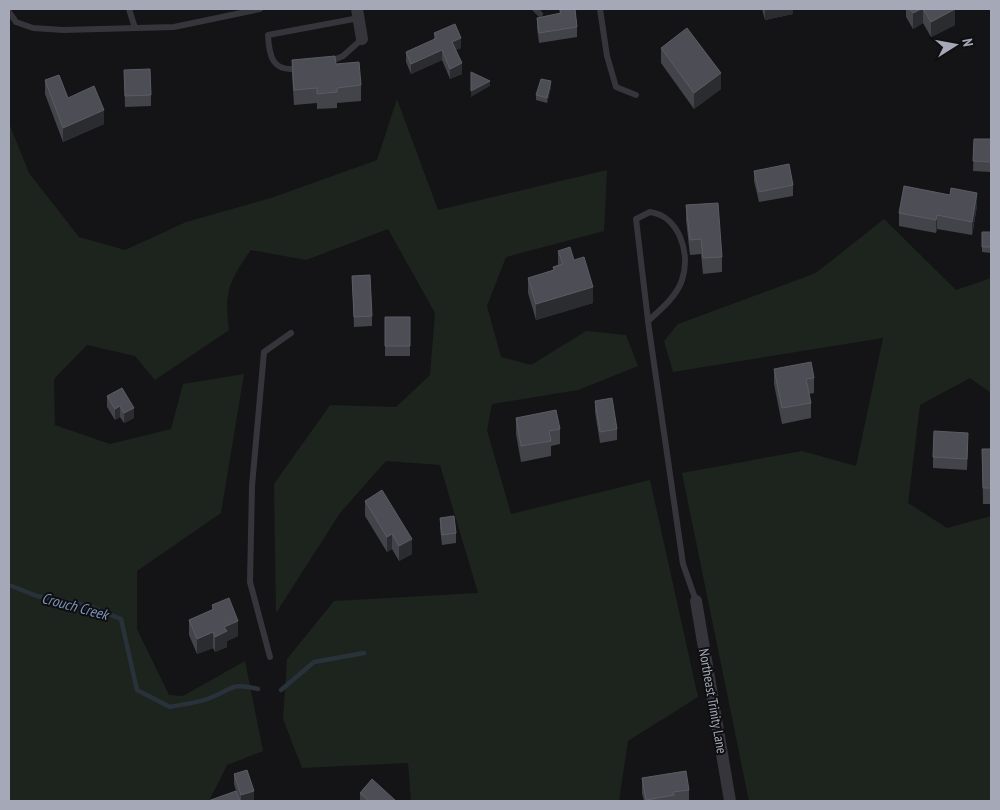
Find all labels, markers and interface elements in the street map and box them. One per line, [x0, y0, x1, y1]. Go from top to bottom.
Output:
north arrow [930, 20, 980, 70]
text: N [958, 37, 977, 48]
water label: Crouch Creek [40, 588, 112, 625]
street label: Northeast Trinity Lane [695, 647, 731, 755]

